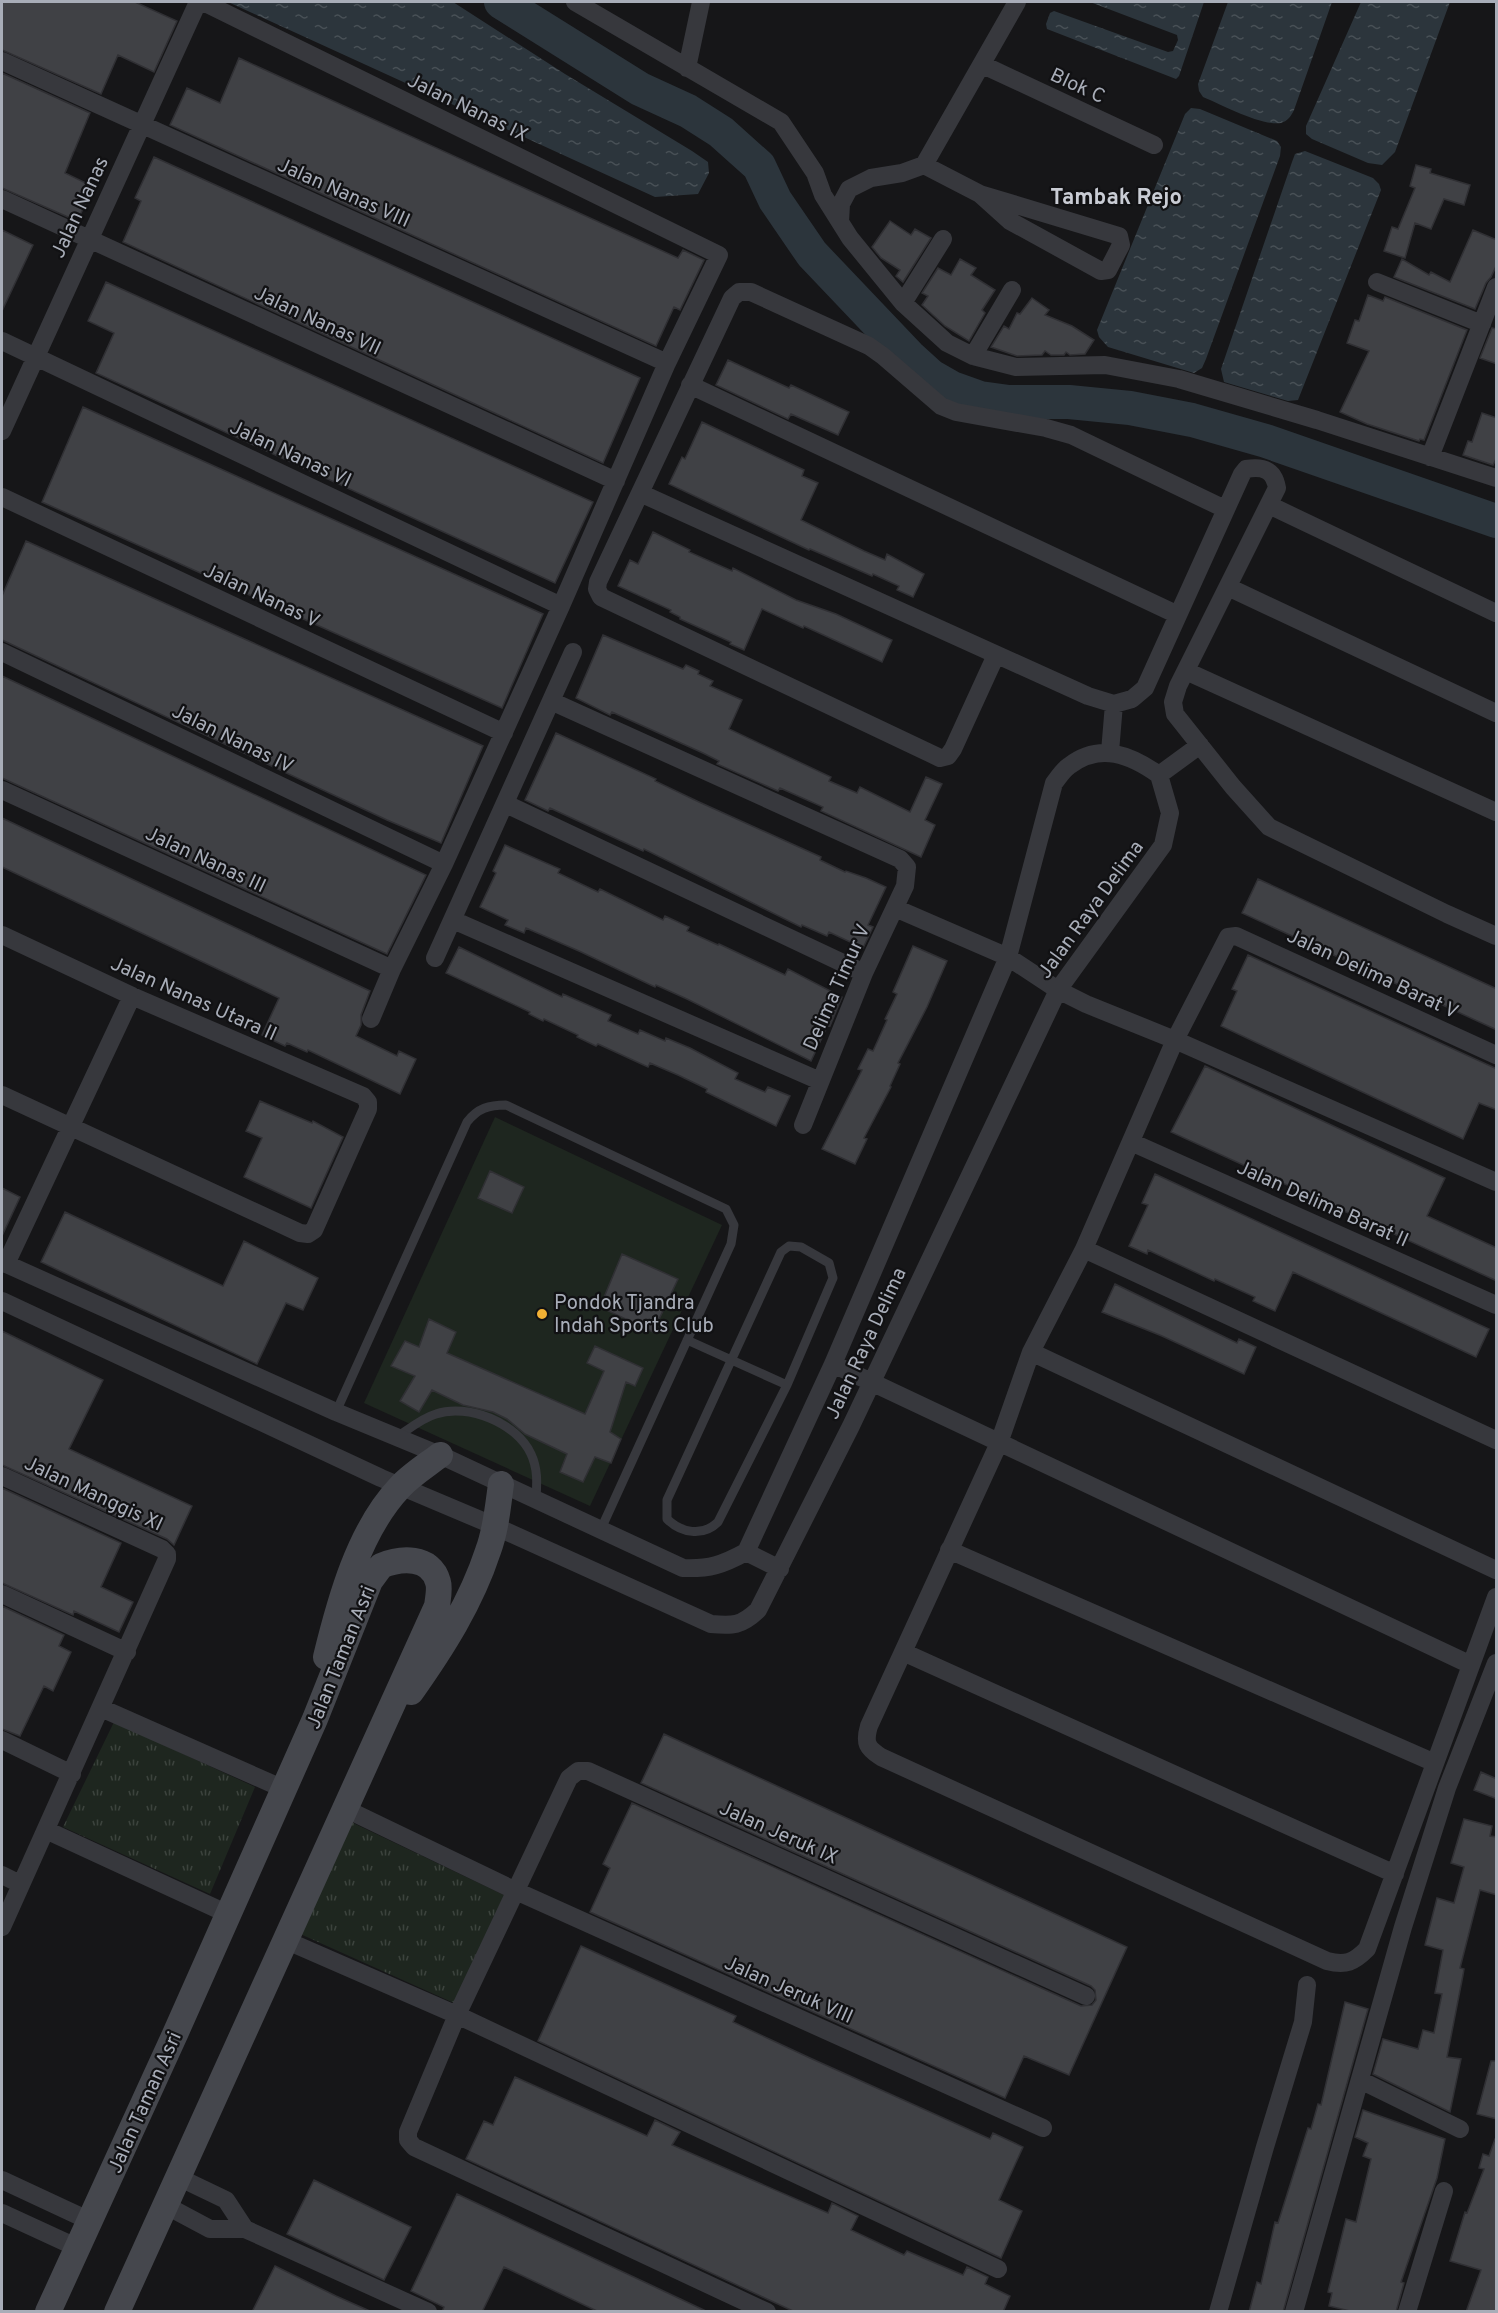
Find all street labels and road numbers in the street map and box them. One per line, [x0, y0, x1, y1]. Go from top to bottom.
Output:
street label: Blok C [1045, 63, 1109, 111]
street label: Jalan Nanas IX [402, 68, 532, 149]
street label: Jalan Nanas [46, 153, 116, 263]
street label: Jalan Nanas VIII [273, 153, 414, 235]
street label: Jalan Nanas VII [249, 281, 385, 363]
street label: Jalan Nanas VI [225, 415, 355, 494]
street label: Jalan Nanas V [199, 558, 324, 635]
street label: Jalan Nanas IV [167, 699, 297, 780]
street label: Jalan Nanas III [141, 821, 270, 900]
street label: Jalan Raya Delima [1033, 836, 1150, 984]
street label: Delima Timur V [798, 921, 877, 1055]
street label: Jalan Delima Barat V [1282, 924, 1462, 1026]
street label: Jalan Nanas Utara II [106, 951, 280, 1048]
street label: Jalan Delima Barat II [1232, 1155, 1412, 1254]
street label: Jalan Raya Delima [820, 1264, 913, 1424]
street label: Jalan Manggis XI [20, 1451, 167, 1538]
street label: Jalan Taman Asri [301, 1582, 382, 1733]
street label: Jalan Jeruk IX [715, 1796, 842, 1872]
street label: Jalan Jeruk VIII [720, 1951, 857, 2031]
street label: Jalan Taman Asri [103, 2028, 189, 2178]

